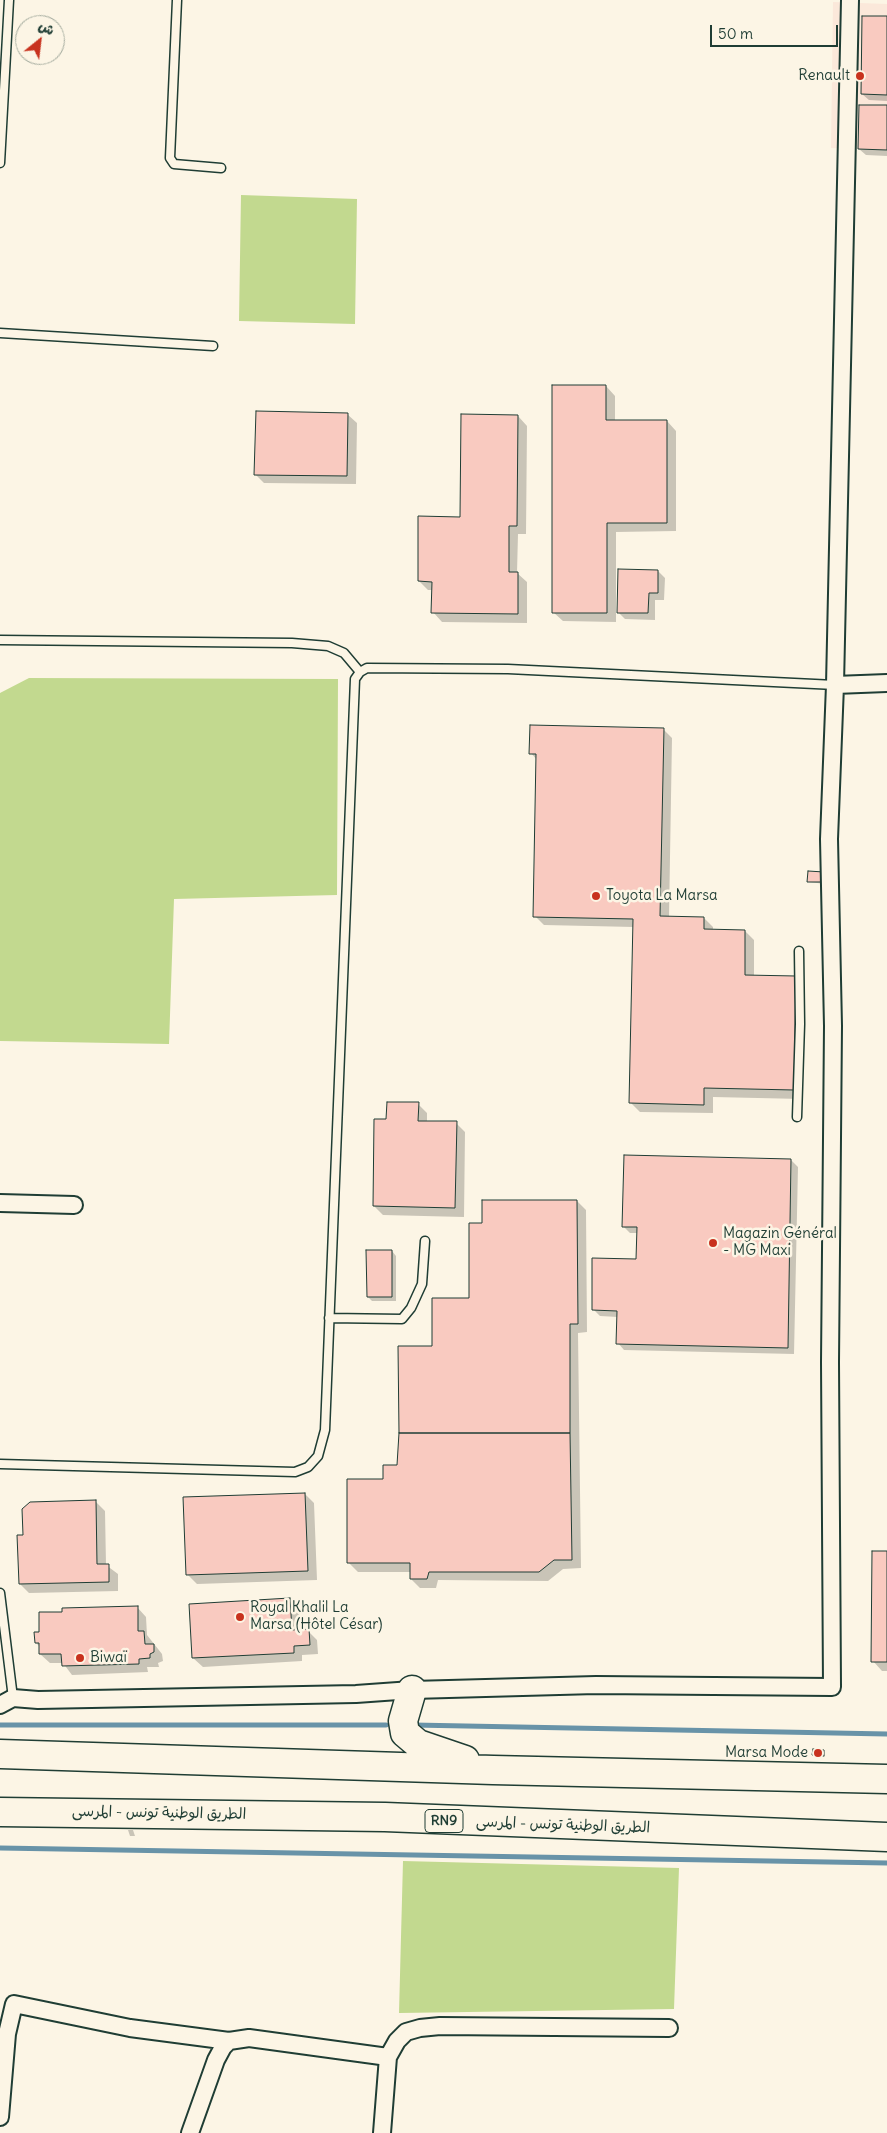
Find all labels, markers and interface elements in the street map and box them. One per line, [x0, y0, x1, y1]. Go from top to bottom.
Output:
north arrow [15, 15, 65, 65]
scale bar [712, 15, 840, 47]
text: ش [36, 16, 58, 39]
text: 50 m [718, 24, 753, 43]
place label: Renault [798, 67, 850, 85]
marker: Renault [854, 70, 866, 82]
place label: Toyota La Marsa [606, 887, 718, 905]
marker: Toyota La Marsa [590, 890, 602, 902]
place label: Magazin Général - MG Maxi [723, 1225, 837, 1260]
marker: Magazin Général - MG Maxi [707, 1237, 719, 1249]
place label: Royal Khalil La Marsa (Hôtel César) [250, 1599, 382, 1634]
marker: Royal Khalil La Marsa (Hôtel César) [234, 1611, 246, 1623]
place label: Biwaï [90, 1649, 127, 1667]
marker: Biwaï [74, 1652, 86, 1664]
place label: Marsa Mode [725, 1744, 808, 1762]
marker: Marsa Mode [812, 1747, 824, 1759]
street label: الطريق الوطنية تونس - المرسى [72, 1802, 246, 1824]
road number: RN9 [425, 1810, 463, 1832]
street label: الطريق الوطنية تونس - المرسى [476, 1813, 650, 1837]

